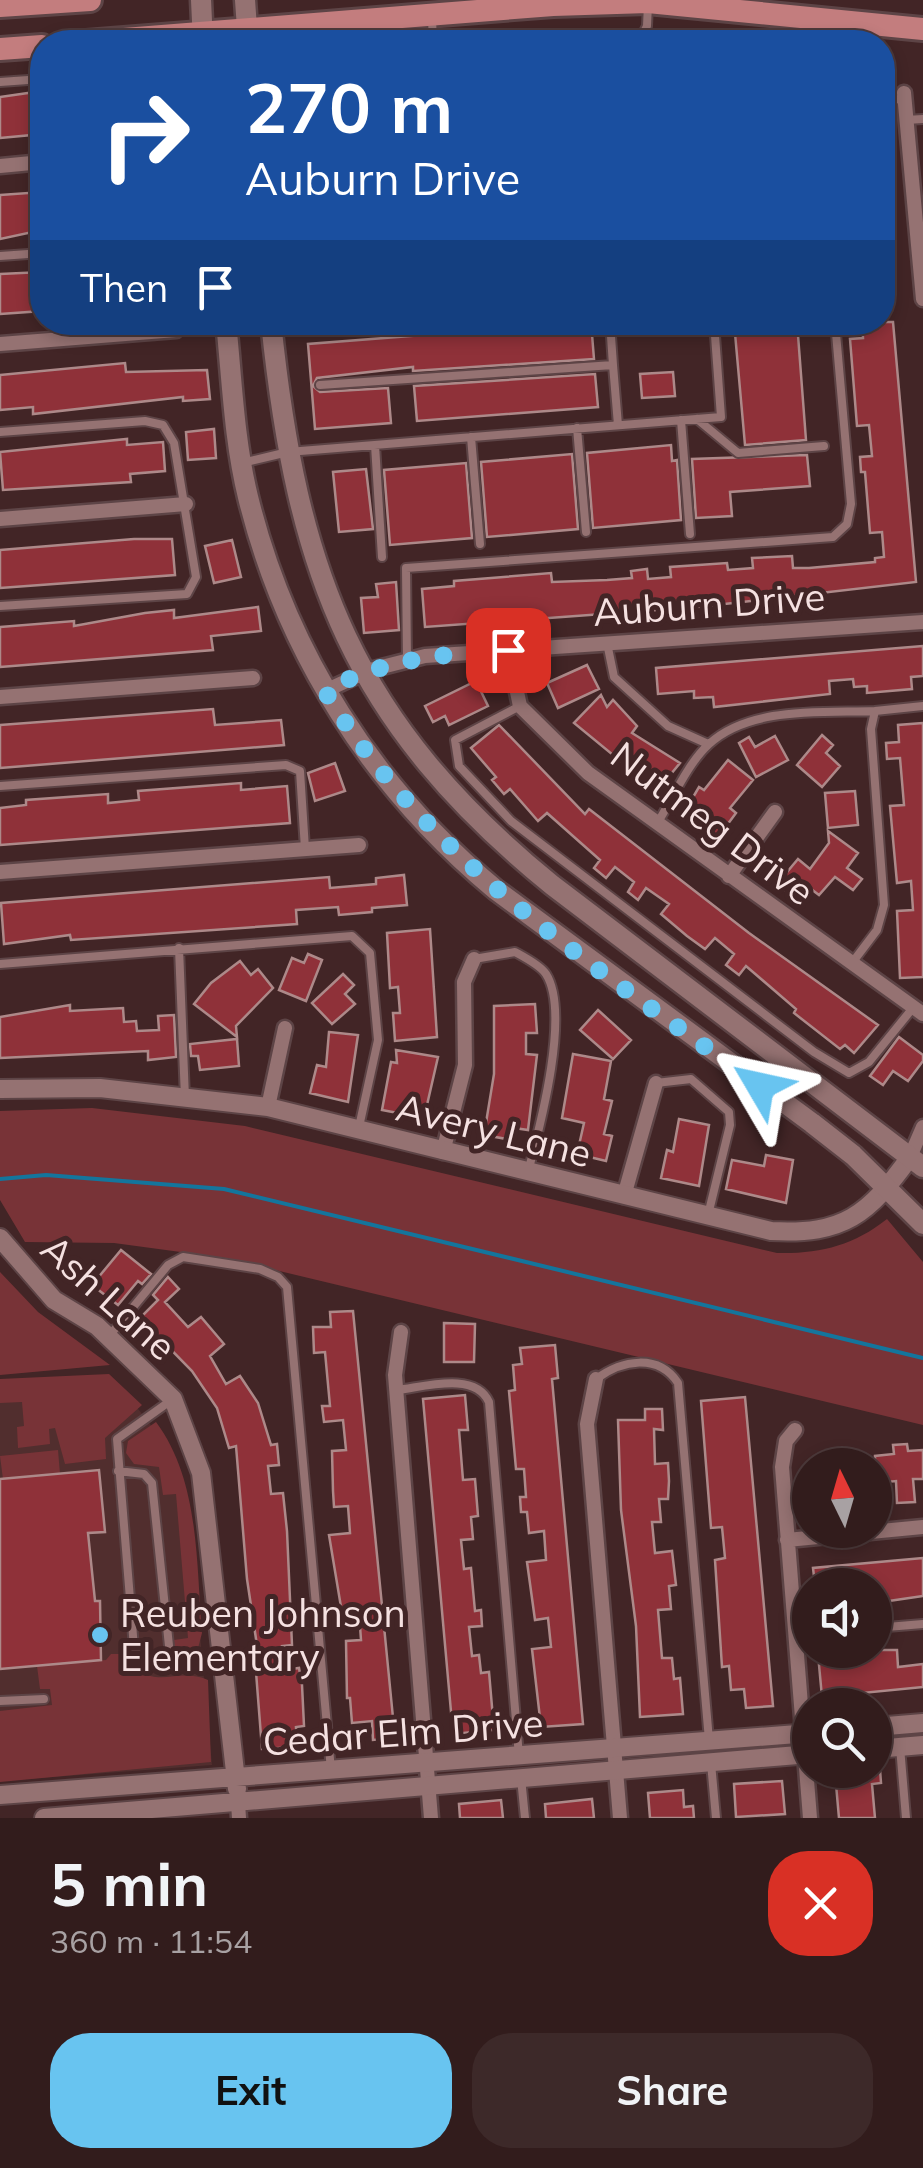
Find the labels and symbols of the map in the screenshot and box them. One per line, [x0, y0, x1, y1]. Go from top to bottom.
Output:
street label: Auburn Drive [591, 572, 827, 636]
pin [466, 608, 551, 693]
street label: Nutmeg Drive [602, 731, 824, 915]
position arrow [708, 1034, 812, 1138]
street label: Avery Lane [392, 1083, 596, 1177]
street label: Ash Lane [32, 1224, 186, 1370]
north arrow [792, 1448, 892, 1548]
place label: Reuben Johnson Elementary [120, 1589, 406, 1681]
marker: Reuben Johnson Elementary [89, 1624, 111, 1646]
street label: Cedar Elm Drive [261, 1698, 545, 1766]

